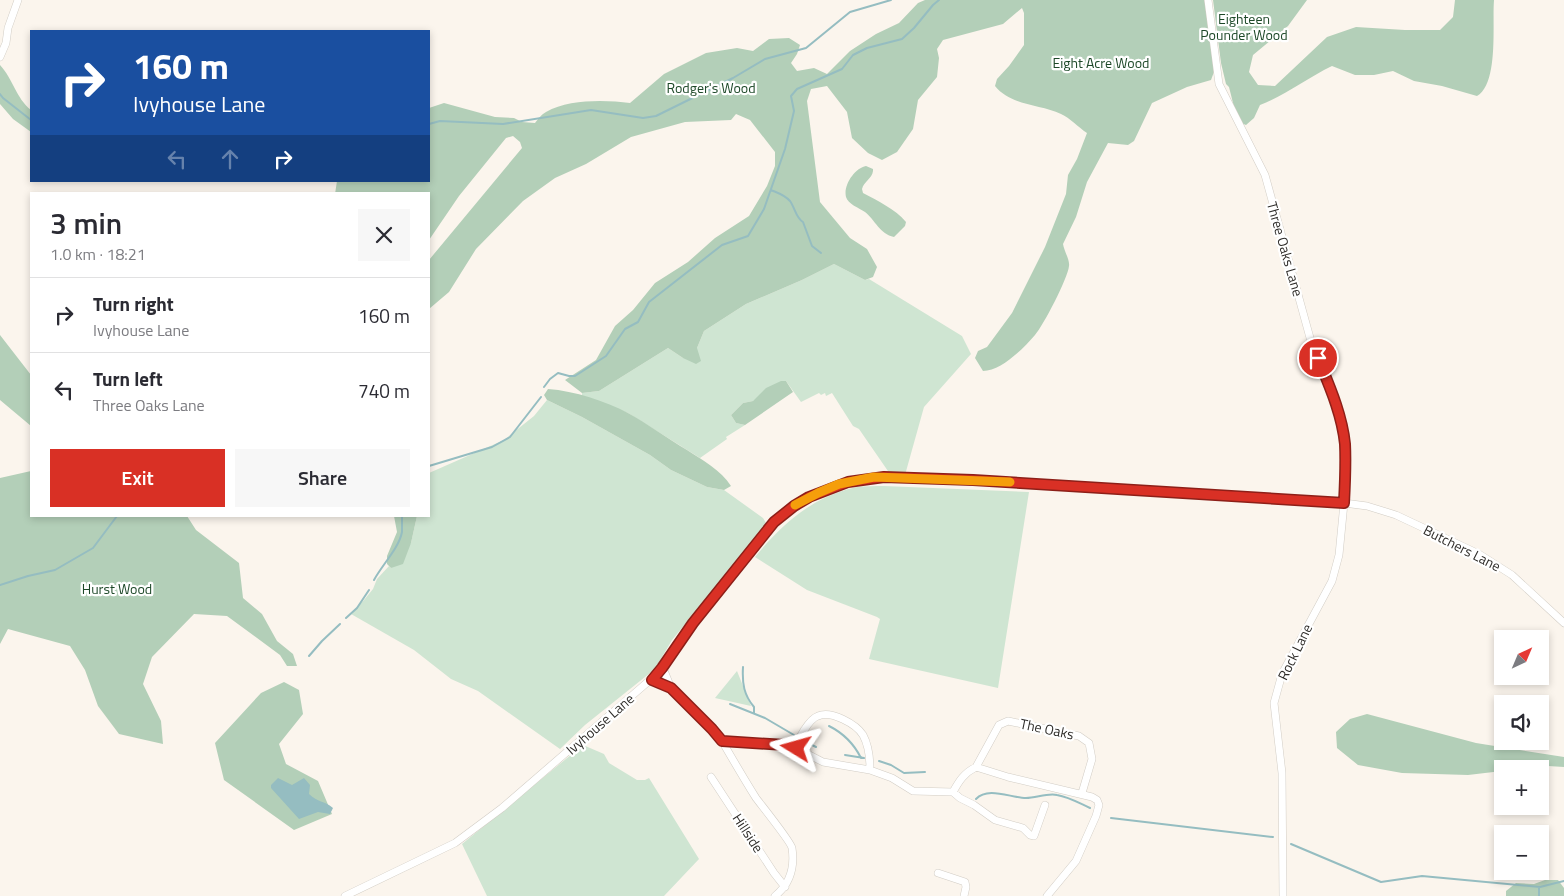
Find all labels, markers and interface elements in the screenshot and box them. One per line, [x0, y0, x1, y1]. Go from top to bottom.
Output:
park label: Eighteen Pounder Wood [1200, 8, 1288, 45]
text: 160 m [133, 39, 229, 93]
icon: right [50, 50, 115, 115]
park label: Eight Acre Wood [1052, 52, 1150, 73]
park label: Rodger's Wood [666, 77, 756, 98]
text: Ivyhouse Lane [133, 87, 265, 121]
icon: left [163, 145, 191, 173]
icon: ahead [216, 145, 244, 173]
icon: right [269, 145, 297, 173]
street label: Three Oaks Lane [1262, 199, 1309, 299]
text: 3 min [50, 200, 122, 246]
button: close [358, 209, 410, 261]
text: 1.0 km · 18:21 [50, 242, 146, 266]
text: Turn right [93, 289, 174, 318]
icon: right [50, 301, 78, 329]
text: 160 m [358, 301, 410, 330]
text: Ivyhouse Lane [93, 318, 189, 342]
pin [1297, 337, 1339, 379]
icon: arrive [1304, 344, 1332, 372]
text: Turn left [93, 364, 163, 393]
icon: left [50, 376, 78, 404]
text: 740 m [358, 376, 410, 405]
text: Three Oaks Lane [93, 393, 205, 417]
button: Exit [50, 449, 225, 507]
button: Share [235, 449, 410, 507]
street label: Butchers Lane [1420, 519, 1505, 576]
park label: Hurst Wood [82, 578, 152, 599]
street label: Rock Lane [1272, 620, 1317, 683]
north arrow [1494, 630, 1549, 685]
map controls [1494, 630, 1549, 880]
street label: Ivyhouse Lane [561, 688, 638, 759]
button: sound [1494, 695, 1549, 750]
street label: The Oaks [1018, 713, 1076, 744]
position arrow [769, 721, 821, 773]
button: + [1494, 760, 1549, 815]
street label: Hillside [728, 809, 769, 856]
button: − [1494, 825, 1549, 880]

